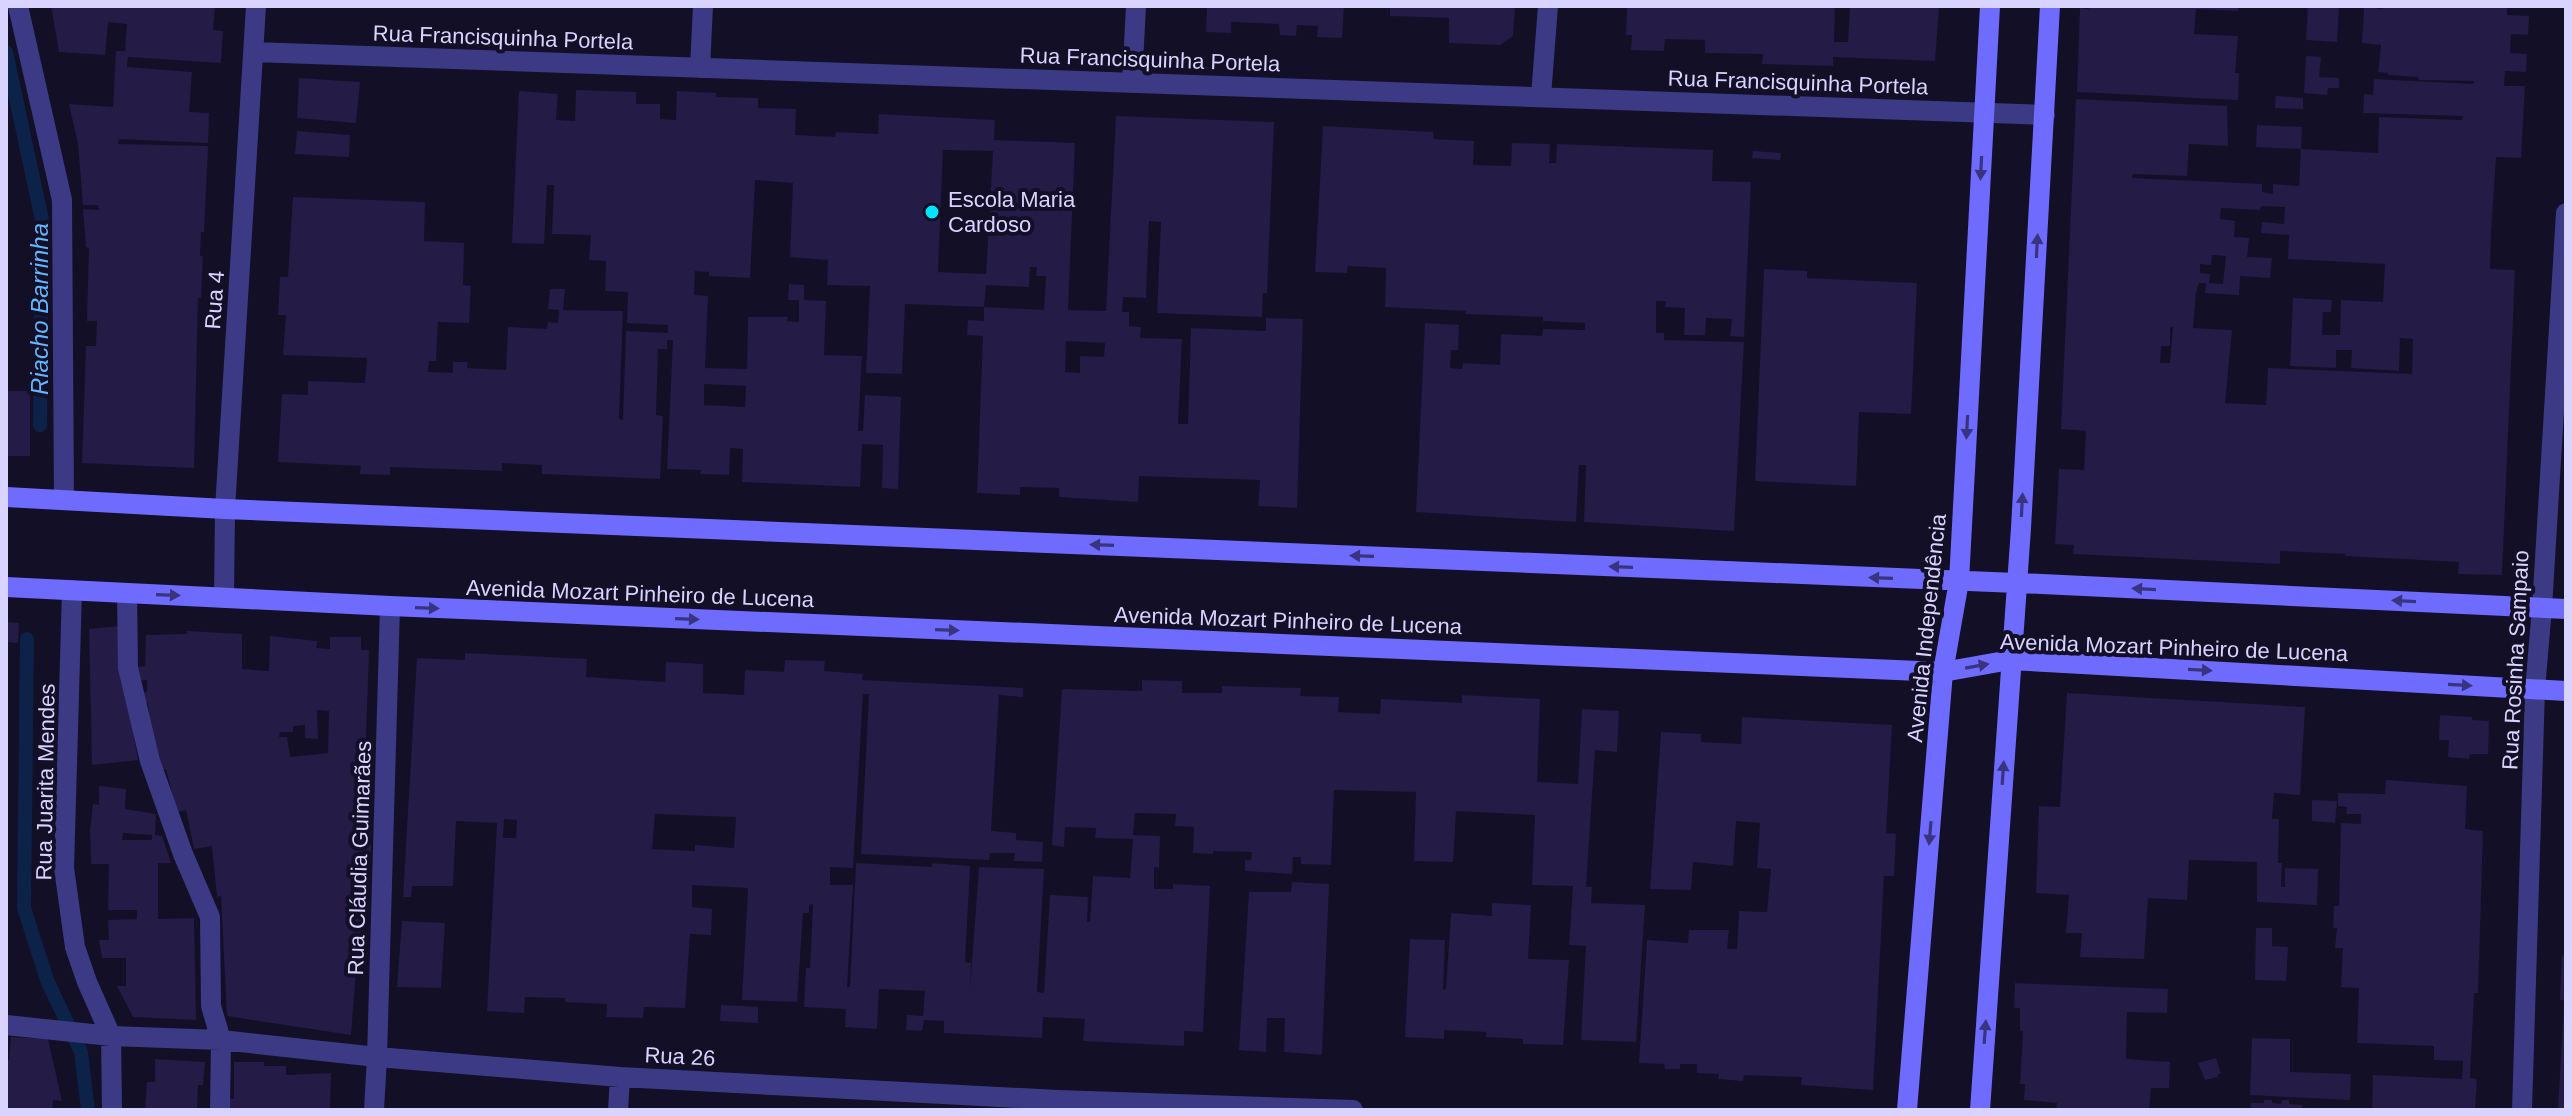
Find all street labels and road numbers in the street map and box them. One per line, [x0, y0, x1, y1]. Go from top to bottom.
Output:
street label: Rua Francisquinha Portela [372, 20, 634, 55]
street label: Rua Francisquinha Portela [1019, 42, 1281, 77]
street label: Rua Francisquinha Portela [1667, 65, 1929, 100]
street label: Rua 4 [200, 270, 229, 330]
street label: Avenida Independência [1902, 512, 1951, 744]
street label: Rua Rosinha Sampaio [2497, 549, 2534, 771]
street label: Avenida Mozart Pinheiro de Lucena [466, 575, 815, 612]
street label: Avenida Mozart Pinheiro de Lucena [1114, 602, 1463, 639]
street label: Avenida Mozart Pinheiro de Lucena [2000, 629, 2349, 666]
street label: Rua Juarita Mendes [31, 683, 60, 881]
street label: Rua Cláudia Guimarães [343, 740, 376, 976]
street label: Rua 26 [644, 1042, 716, 1071]

